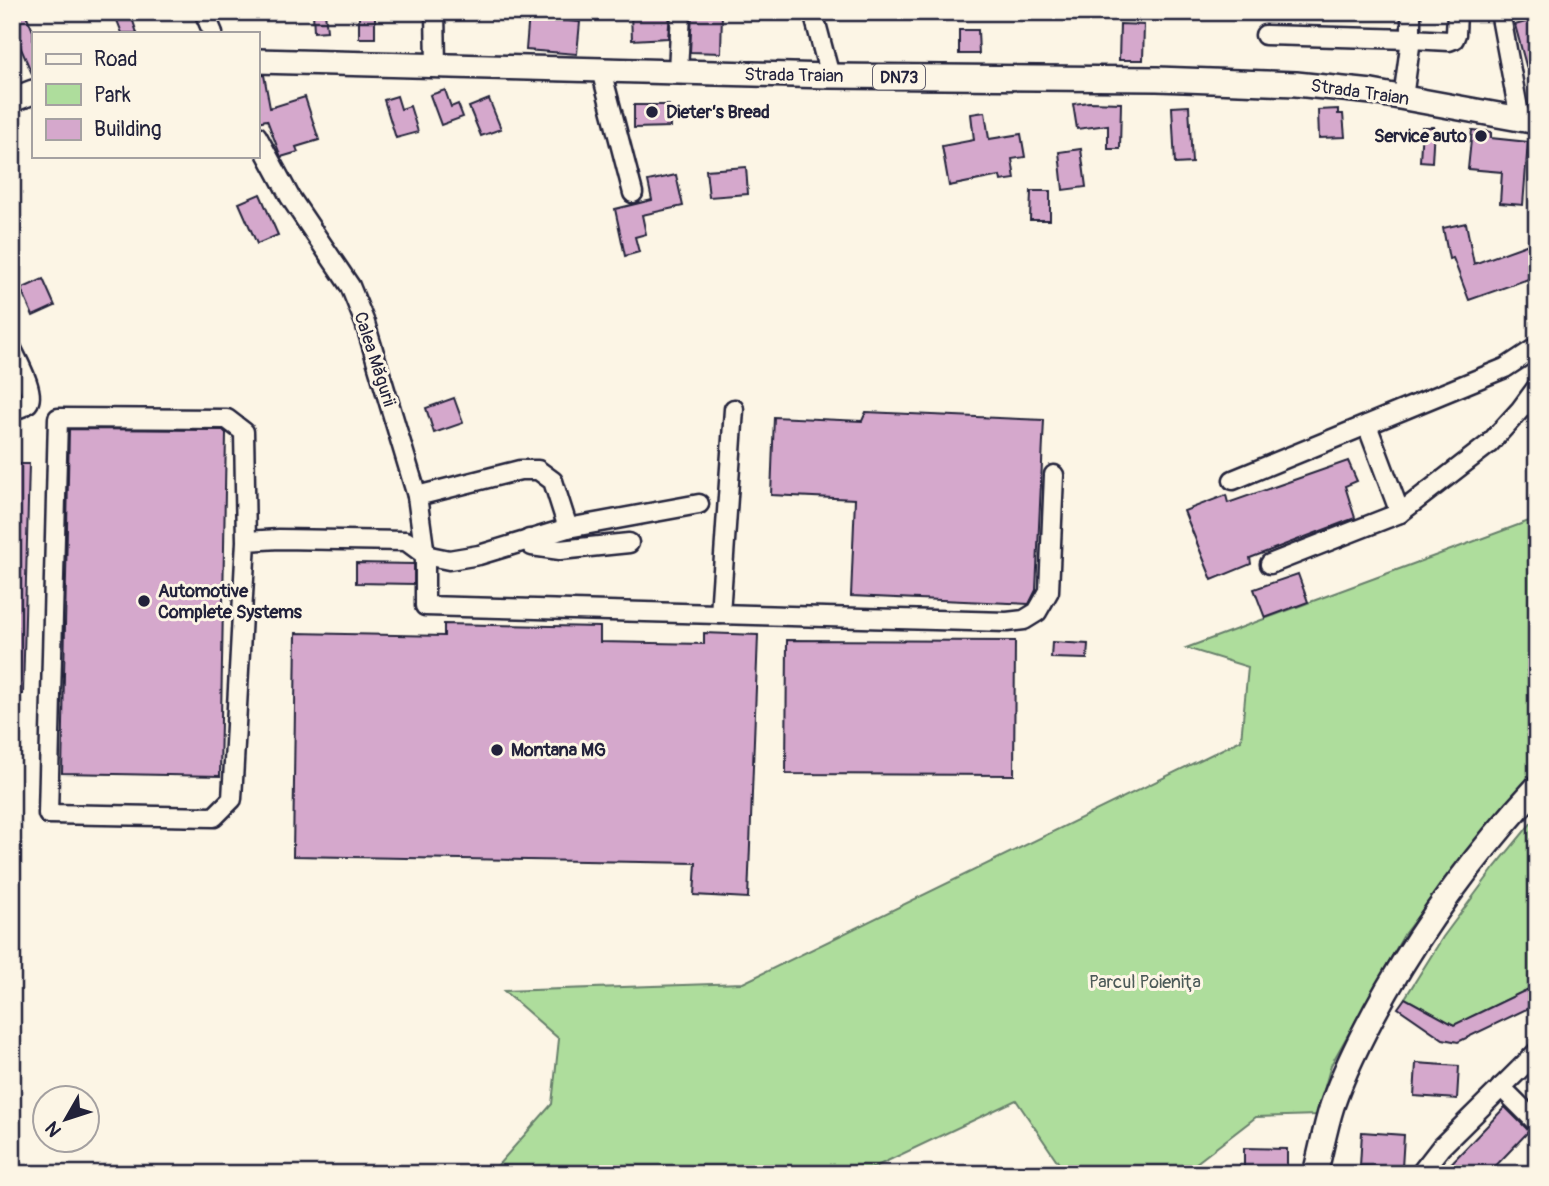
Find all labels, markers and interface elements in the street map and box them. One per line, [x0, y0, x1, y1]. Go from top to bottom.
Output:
legend [32, 32, 259, 158]
text: Road [94, 46, 138, 73]
street label: Strada Traian [744, 63, 844, 88]
road number: DN73 [873, 64, 925, 90]
street label: Strada Traian [1309, 74, 1411, 111]
text: Park [94, 82, 131, 109]
place label: Dieter’s Bread [666, 101, 770, 124]
marker: Dieter’s Bread [644, 104, 660, 120]
text: Building [94, 116, 161, 143]
place label: Service auto [1374, 125, 1467, 148]
marker: Service auto [1473, 128, 1489, 144]
street label: Calea Măgurii [348, 309, 401, 409]
place label: Automotive Complete Systems [158, 580, 303, 624]
marker: Automotive Complete Systems [136, 593, 152, 609]
place label: Montana MG [511, 739, 606, 762]
marker: Montana MG [489, 742, 505, 758]
park label: Parcul Poieniţa [1089, 971, 1201, 994]
north arrow [32, 1084, 102, 1154]
text: N [40, 1116, 67, 1142]

